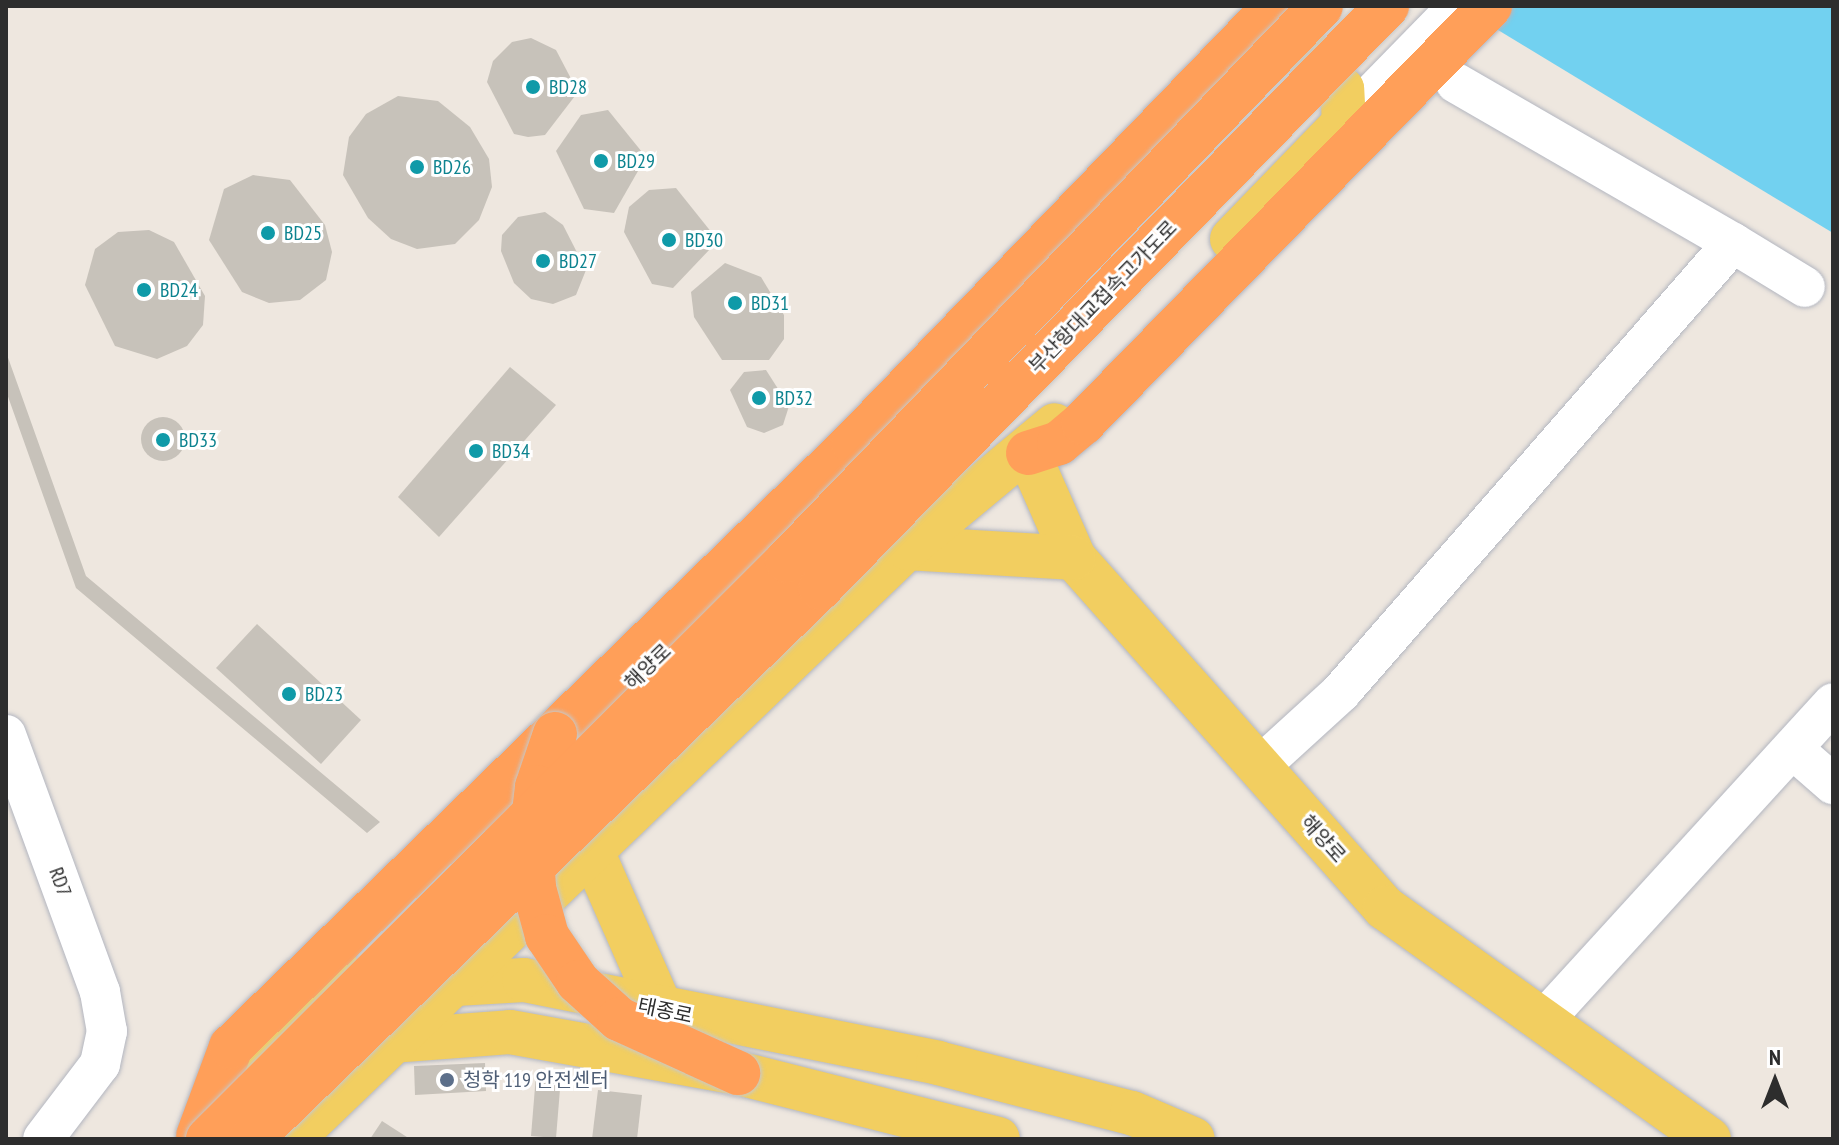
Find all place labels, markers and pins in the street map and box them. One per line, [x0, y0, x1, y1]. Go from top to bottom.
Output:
place label: BD28 [549, 75, 587, 99]
marker: BD28 [524, 78, 542, 96]
place label: BD29 [617, 149, 655, 173]
marker: BD29 [592, 152, 610, 170]
place label: BD26 [433, 155, 471, 179]
marker: BD26 [408, 158, 426, 176]
place label: BD25 [284, 221, 322, 245]
marker: BD25 [259, 224, 277, 242]
place label: BD30 [685, 228, 723, 252]
marker: BD30 [660, 231, 678, 249]
place label: BD27 [559, 249, 597, 273]
marker: BD27 [534, 252, 552, 270]
place label: BD24 [160, 278, 198, 302]
marker: BD24 [135, 281, 153, 299]
place label: BD31 [751, 291, 789, 315]
marker: BD31 [726, 294, 744, 312]
place label: BD32 [775, 386, 813, 410]
marker: BD32 [750, 389, 768, 407]
place label: BD33 [179, 428, 217, 452]
marker: BD33 [154, 431, 172, 449]
place label: BD34 [492, 439, 530, 463]
marker: BD34 [467, 442, 485, 460]
place label: BD23 [305, 682, 343, 706]
marker: BD23 [280, 685, 298, 703]
place label: 청학 119 안전센터 [463, 1068, 609, 1092]
marker: 청학 119 안전센터 [438, 1071, 456, 1089]

